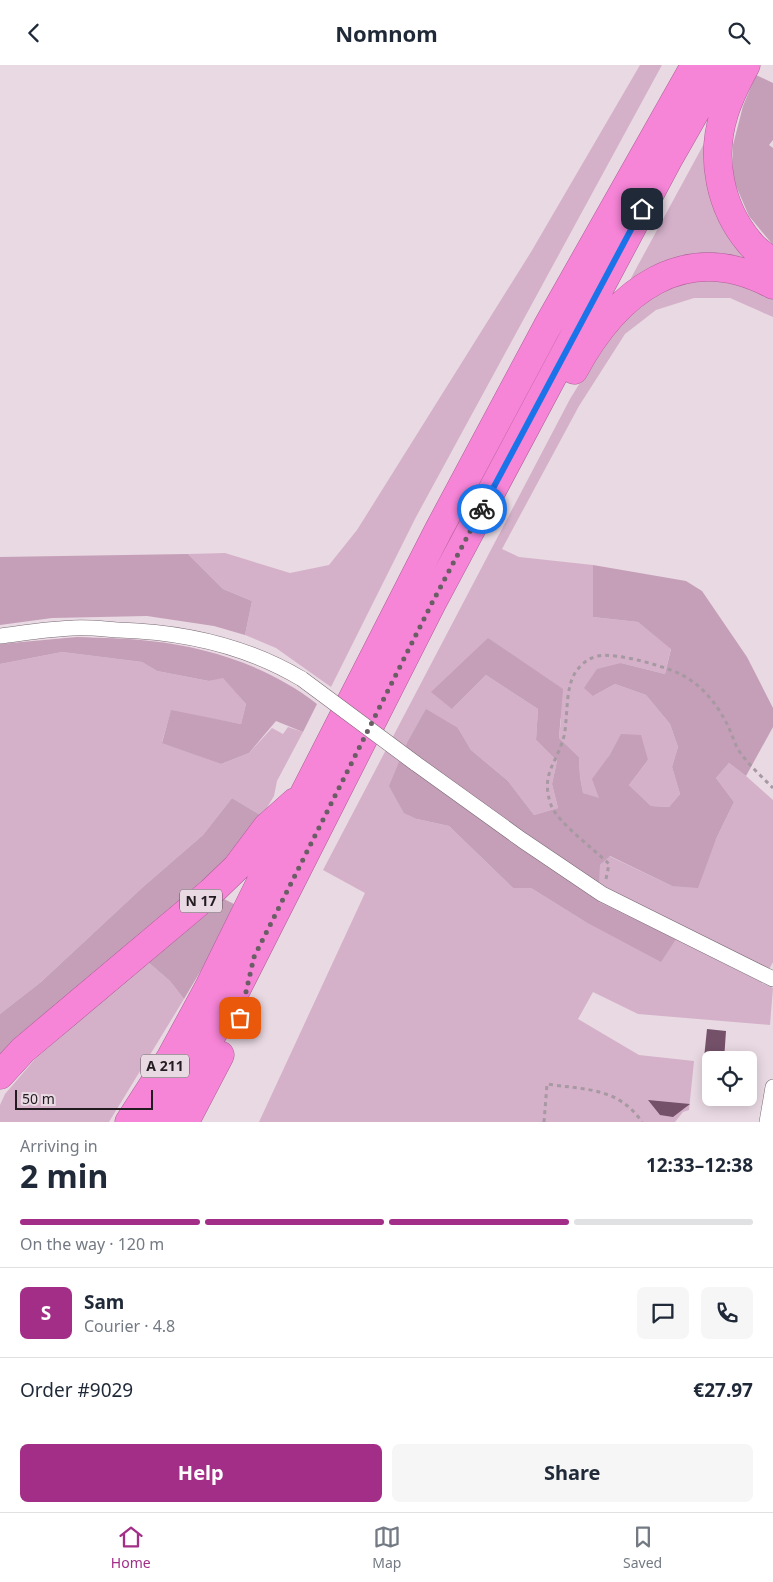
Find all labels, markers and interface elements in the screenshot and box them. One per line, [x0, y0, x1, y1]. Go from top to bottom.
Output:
text: Nomnom [335, 18, 438, 48]
icon: back [20, 19, 48, 47]
icon: search [725, 19, 753, 47]
pin [621, 188, 663, 230]
icon: home [628, 195, 656, 223]
courier [457, 484, 507, 534]
icon: bike [468, 495, 496, 523]
road number: N 17 [180, 889, 222, 913]
pin [219, 997, 261, 1039]
icon: bag [226, 1004, 254, 1032]
map controls [702, 1051, 757, 1106]
button: locate [702, 1051, 757, 1106]
road number: A 211 [141, 1054, 189, 1077]
scale bar [15, 1087, 152, 1110]
text: 50 m [22, 1089, 55, 1108]
text: Arriving in [20, 1135, 98, 1157]
text: 12:33–12:38 [646, 1152, 753, 1178]
text: 2 min [20, 1154, 108, 1197]
text: On the way · 120 m [20, 1233, 164, 1255]
button: chat [637, 1287, 689, 1339]
button: phone [701, 1287, 753, 1339]
text: Sam [84, 1289, 124, 1315]
text: S [41, 1300, 51, 1326]
text: Courier · 4.8 [84, 1315, 175, 1337]
text: Order #9029 [20, 1377, 133, 1403]
text: €27.97 [693, 1377, 753, 1403]
button: Help [20, 1444, 382, 1502]
button: Share [392, 1444, 753, 1502]
tab: Home [111, 1523, 151, 1572]
tab: Map [372, 1523, 401, 1572]
tab: Saved [623, 1523, 662, 1572]

